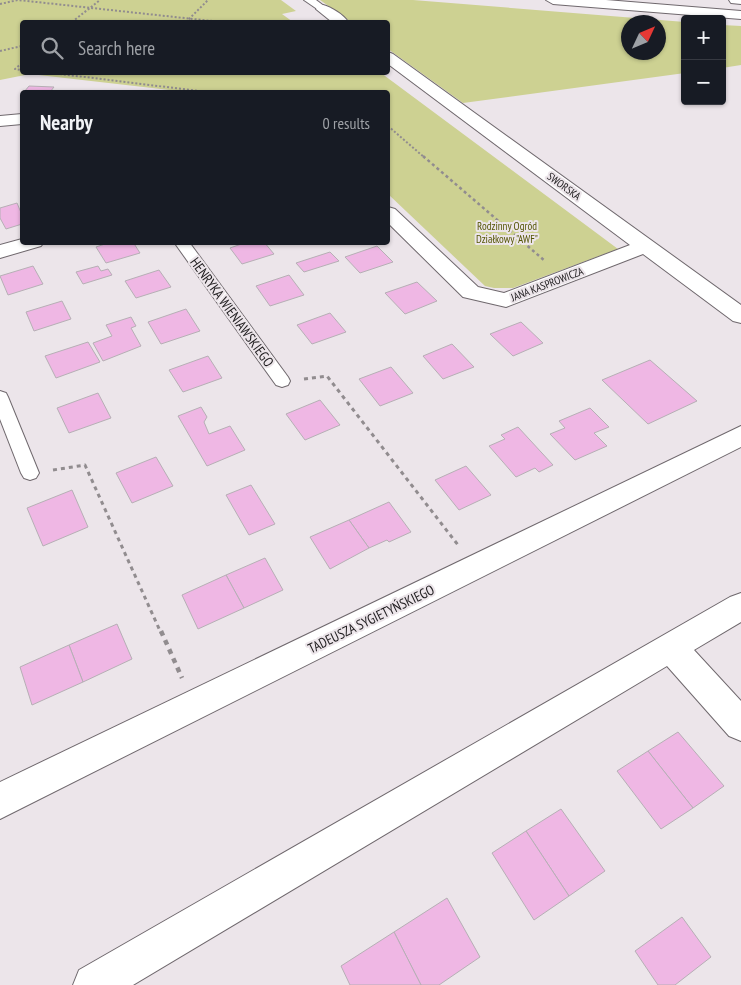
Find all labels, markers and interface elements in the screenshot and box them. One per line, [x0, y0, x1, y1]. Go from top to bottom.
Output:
north arrow [621, 15, 666, 60]
map controls [681, 15, 726, 105]
button: + [681, 15, 726, 60]
search box [20, 20, 390, 75]
icon: search [38, 34, 66, 62]
text: Search here [78, 36, 155, 60]
button: − [681, 60, 726, 105]
text: Nearby [40, 109, 93, 136]
text: 0 results [323, 113, 370, 133]
street label: SWORSKA [544, 169, 584, 203]
park label: Rodzinny Ogród Działkowy "AWF" [476, 219, 538, 246]
street label: HENRYKA WIENIAWSKIEGO [186, 254, 278, 370]
street label: JANA KASPROWICZA [508, 263, 586, 305]
street label: TADEUSZA SYGIETYŃSKIEGO [305, 580, 437, 657]

